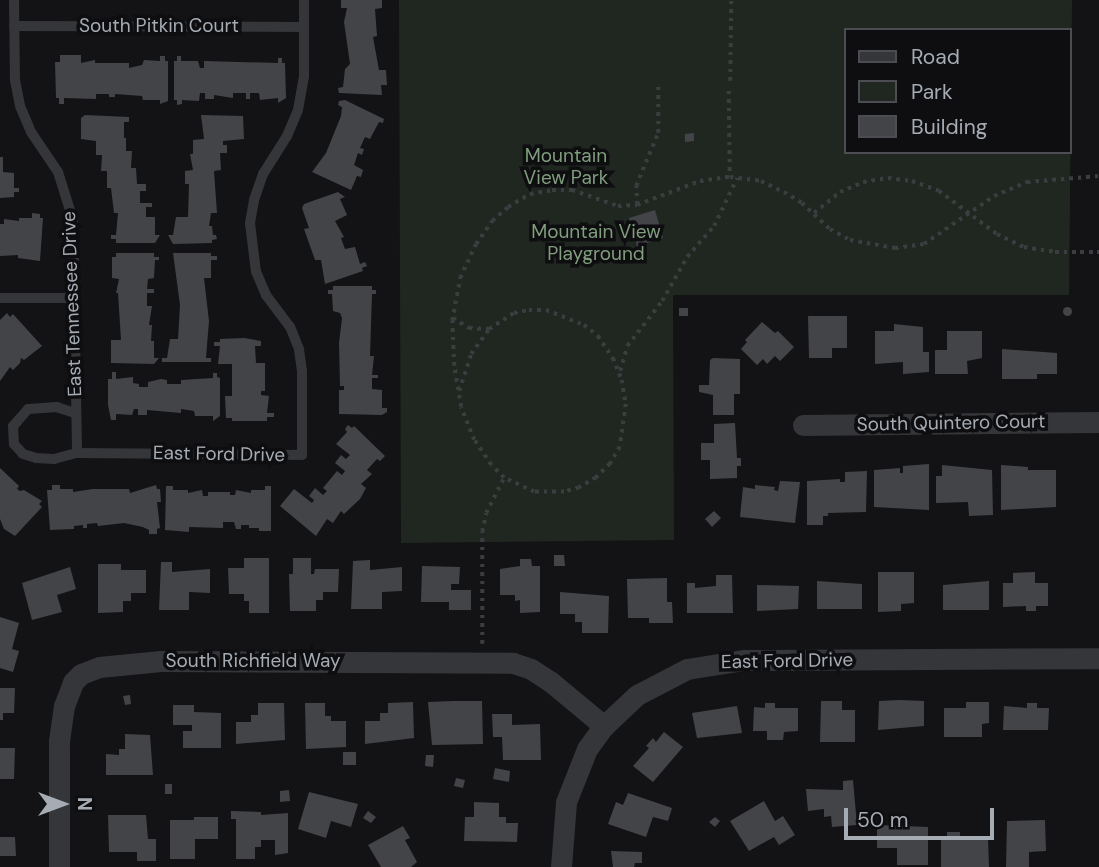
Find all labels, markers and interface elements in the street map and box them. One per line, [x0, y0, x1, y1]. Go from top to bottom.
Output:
street label: South Pitkin Court [79, 15, 239, 37]
legend [844, 28, 1071, 154]
text: Road [911, 43, 960, 71]
text: Park [911, 78, 952, 106]
text: Building [911, 113, 987, 141]
park label: Mountain View Park [524, 145, 608, 189]
street label: East Tennessee Drive [57, 211, 87, 397]
park label: Mountain View Playground [531, 221, 661, 265]
street label: South Quintero Court [856, 410, 1046, 436]
street label: East Ford Drive [153, 441, 285, 467]
street label: East Ford Drive [721, 648, 853, 674]
street label: South Richfield Way [165, 650, 341, 672]
north arrow [28, 769, 98, 839]
scale bar [847, 794, 998, 838]
text: N [72, 797, 97, 811]
text: 50 m [857, 806, 908, 834]

